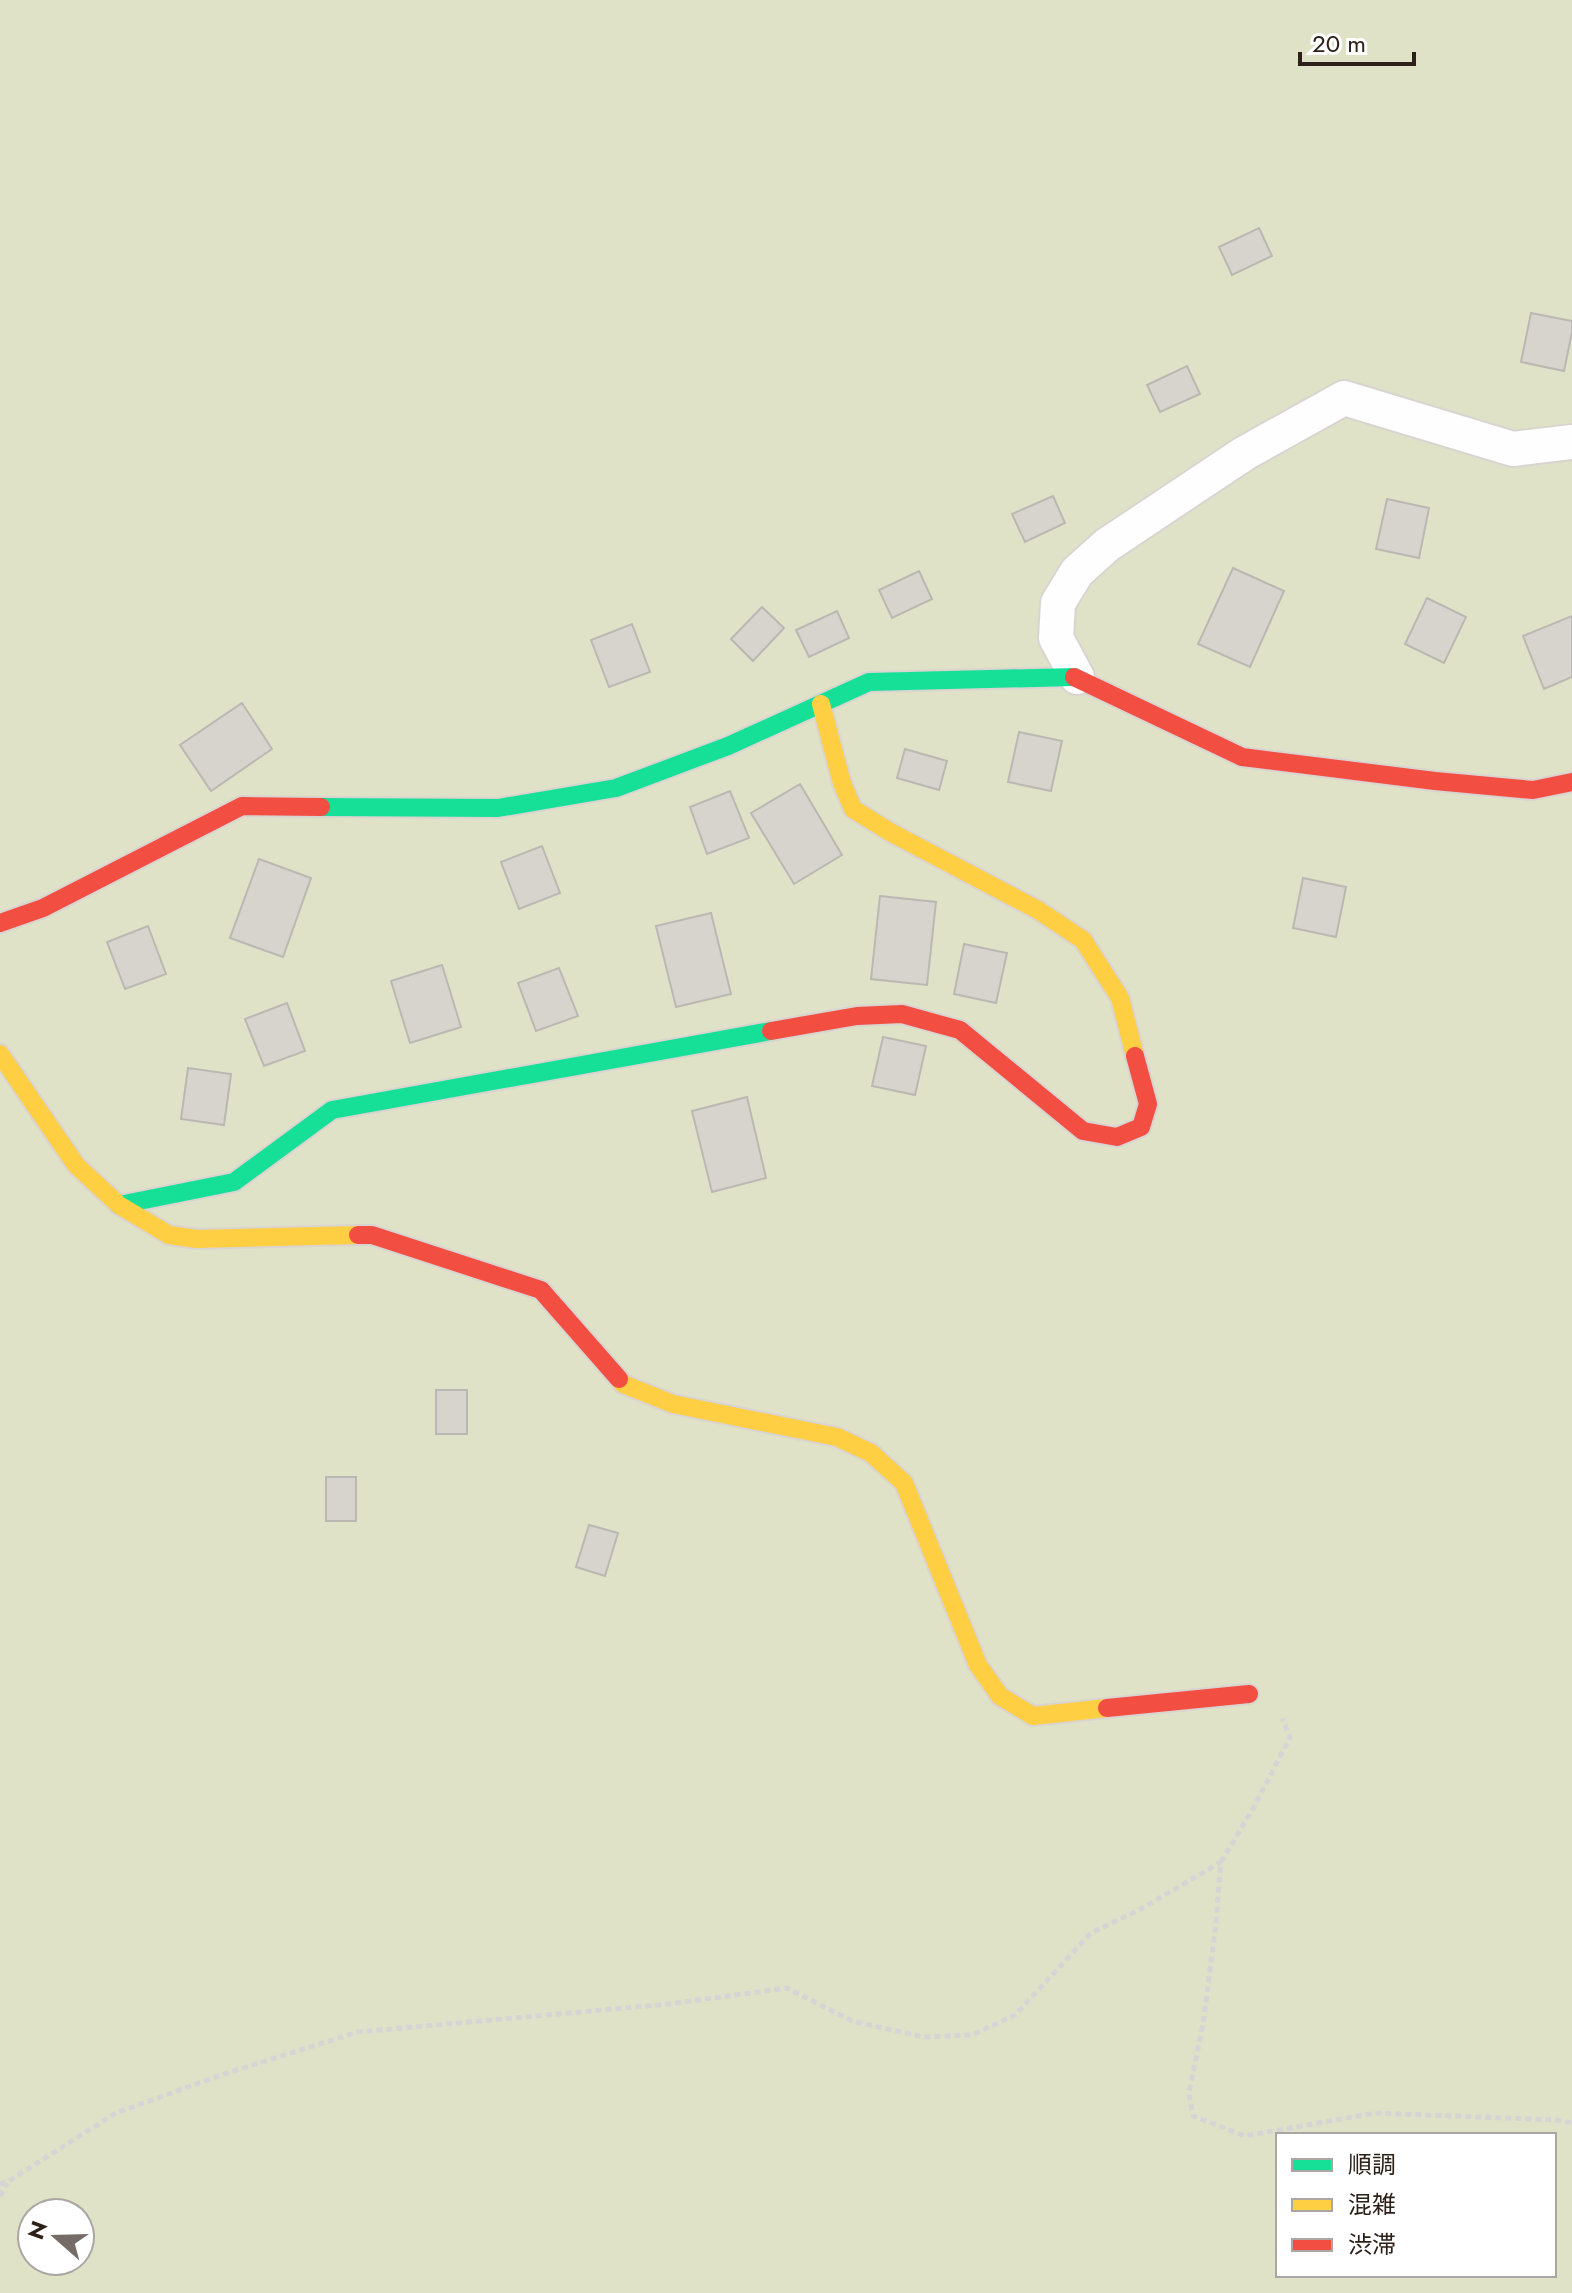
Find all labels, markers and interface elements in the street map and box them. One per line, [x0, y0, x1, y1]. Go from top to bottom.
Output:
scale bar [1300, 16, 1414, 66]
text: 20 m [1312, 26, 1366, 61]
legend [1276, 2133, 1556, 2277]
text: 順調 [1348, 2147, 1396, 2182]
text: 混雑 [1348, 2187, 1396, 2222]
north arrow [16, 2197, 96, 2277]
text: N [19, 2216, 55, 2244]
text: 渋滞 [1348, 2227, 1396, 2262]

